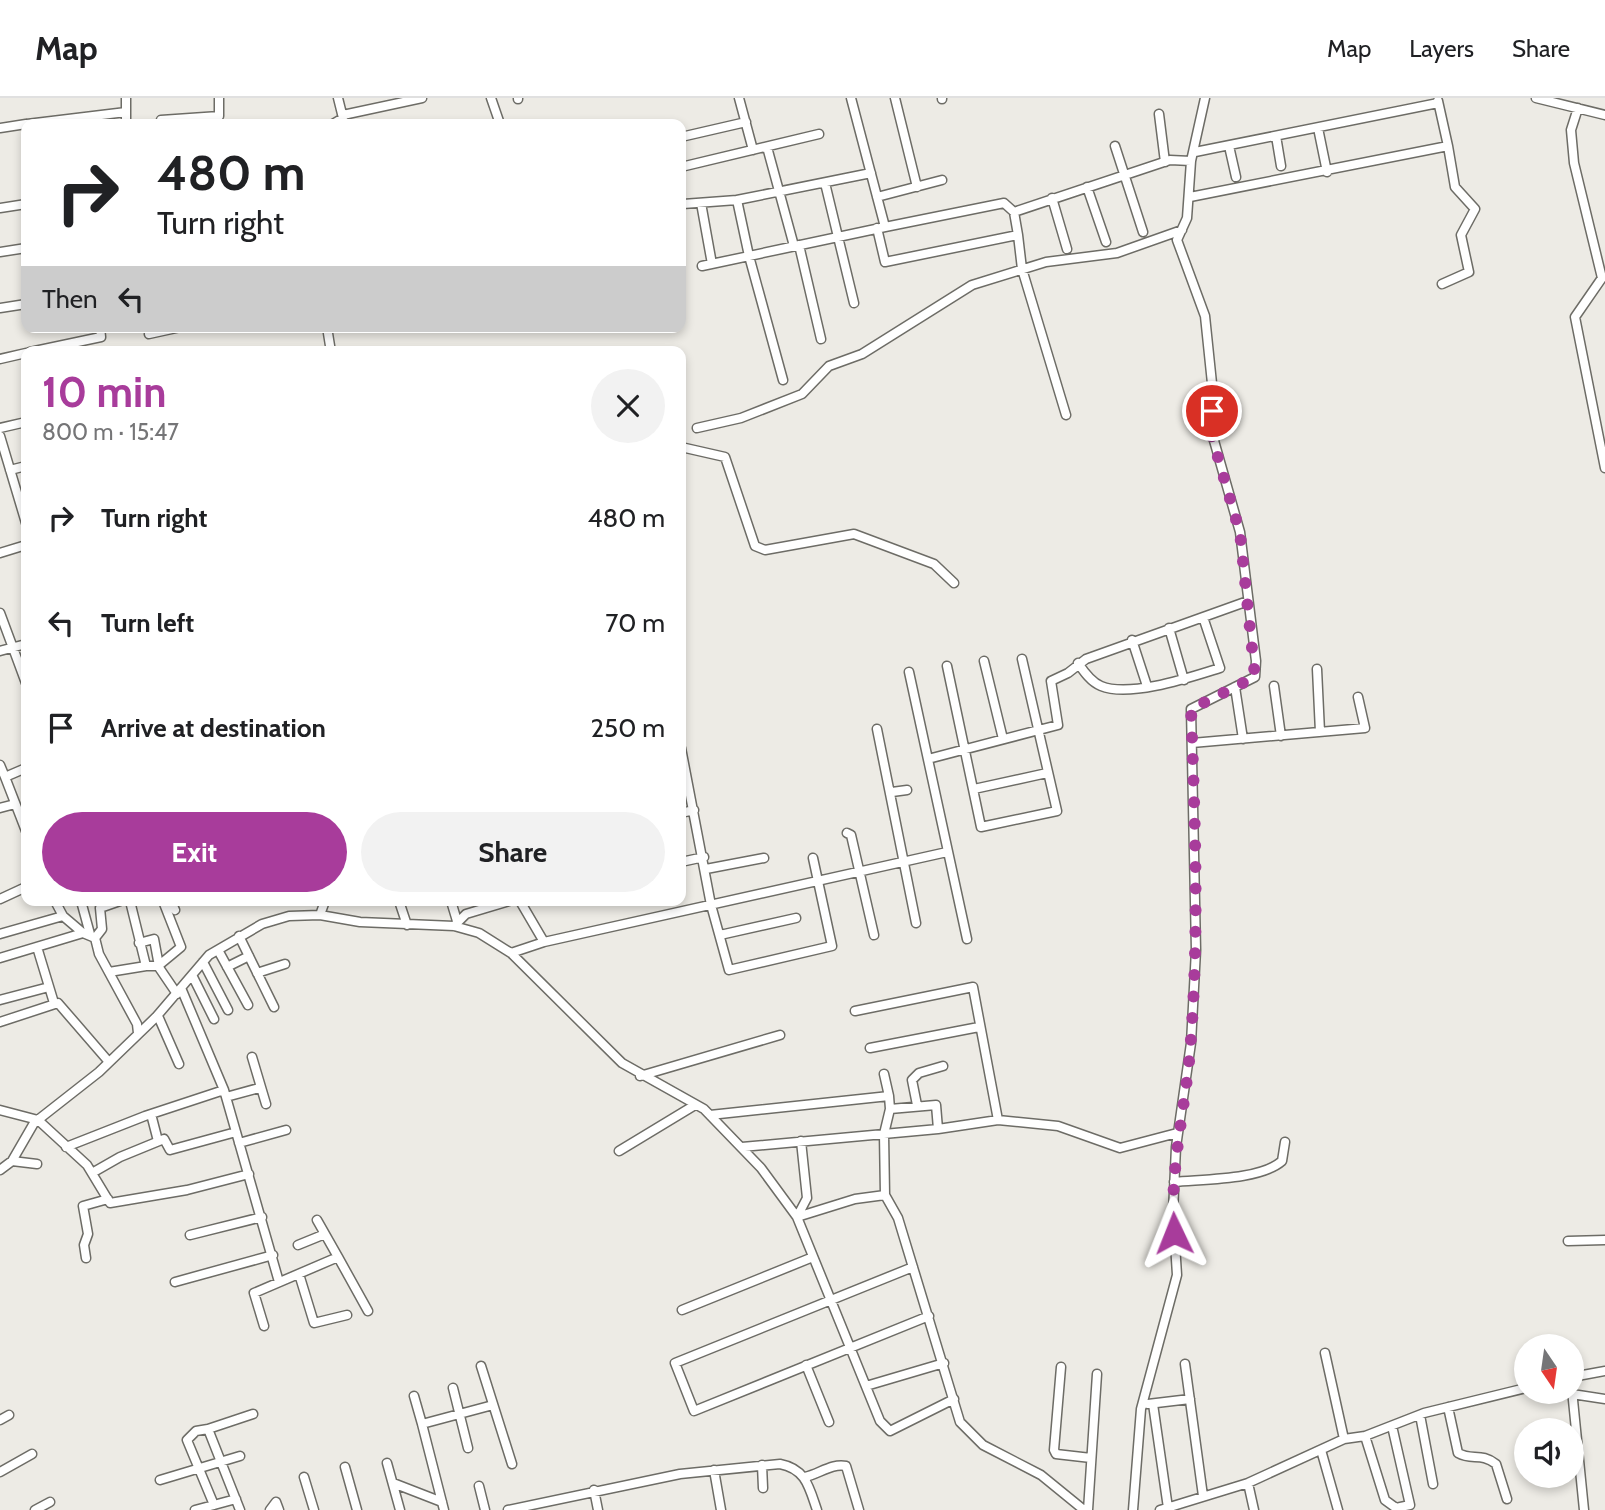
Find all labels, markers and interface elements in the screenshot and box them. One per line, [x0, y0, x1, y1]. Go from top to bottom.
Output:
text: Map [35, 28, 98, 68]
text: Map [1327, 34, 1371, 63]
text: Layers [1409, 34, 1474, 63]
text: Share [1512, 34, 1570, 63]
text: 480 m [157, 143, 305, 202]
icon: right [42, 147, 133, 238]
text: Turn right [157, 203, 284, 242]
icon: left [112, 280, 150, 318]
text: Then [42, 283, 98, 315]
text: 10 min [42, 366, 166, 418]
button: close [591, 369, 665, 443]
pin [1182, 381, 1242, 441]
icon: arrive [1193, 392, 1231, 430]
text: 800 m · 15:47 [42, 418, 179, 446]
icon: right [42, 499, 80, 537]
text: Turn right [101, 502, 207, 534]
text: 480 m [587, 502, 665, 534]
icon: left [42, 604, 80, 642]
text: Turn left [101, 607, 194, 639]
text: 70 m [605, 607, 665, 639]
icon: arrive [42, 709, 80, 747]
text: Arrive at destination [101, 712, 326, 744]
text: 250 m [591, 712, 665, 744]
button: Exit [42, 812, 347, 892]
button: Share [361, 812, 665, 892]
position arrow [1137, 1196, 1211, 1270]
north arrow [1514, 1334, 1584, 1404]
map controls [1514, 1334, 1584, 1488]
button: sound [1514, 1418, 1584, 1488]

